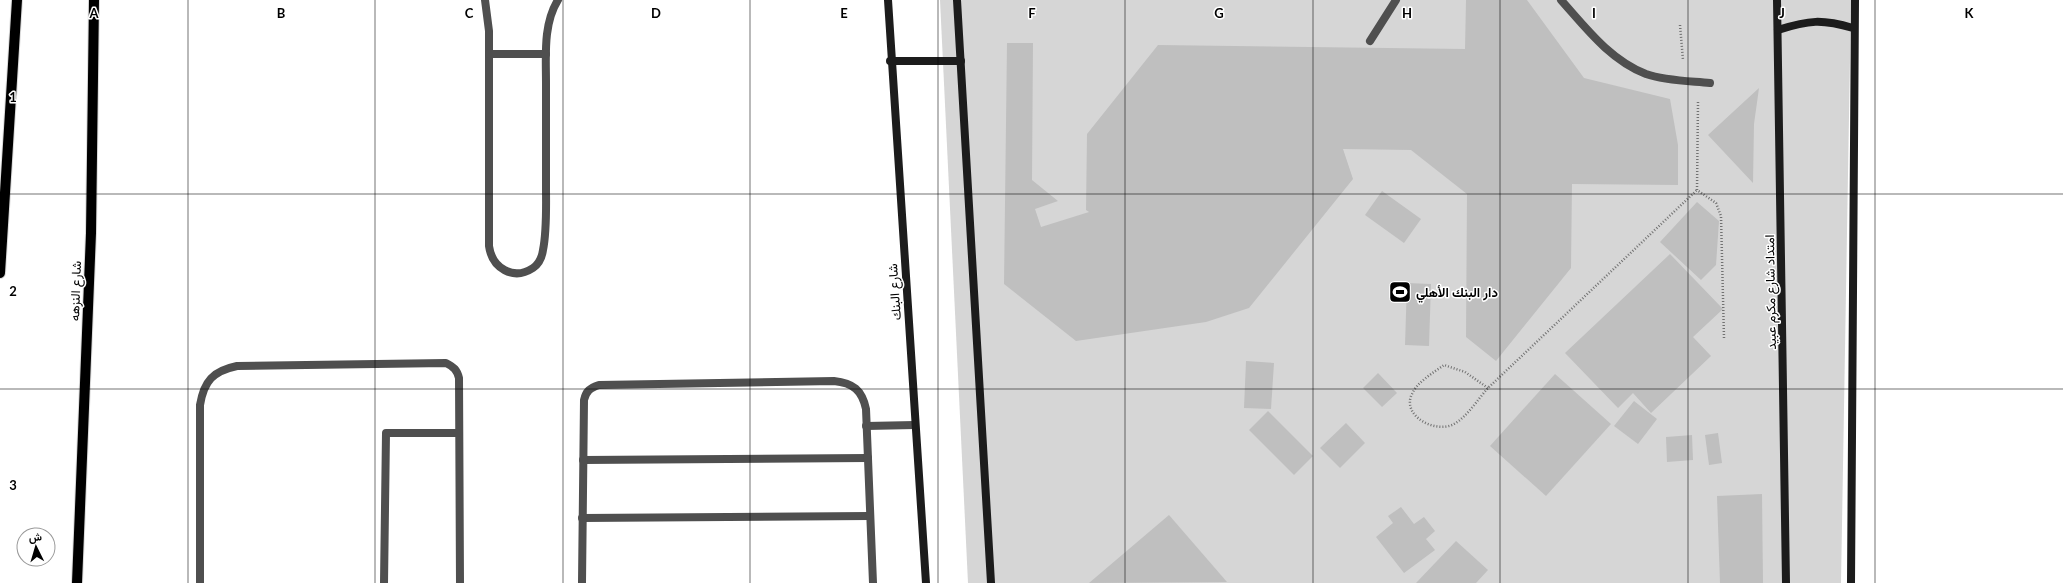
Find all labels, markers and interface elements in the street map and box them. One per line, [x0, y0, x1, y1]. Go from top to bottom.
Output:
text: A [88, 5, 99, 21]
text: B [277, 5, 286, 21]
text: C [465, 5, 474, 21]
text: D [651, 5, 661, 21]
text: E [840, 5, 848, 21]
text: F [1028, 5, 1036, 21]
text: G [1214, 5, 1224, 21]
text: H [1402, 5, 1412, 21]
text: I [1592, 5, 1596, 21]
text: J [1779, 5, 1785, 21]
text: K [1965, 5, 1975, 21]
text: 1 [9, 89, 17, 105]
street label: امتداد شارع مكرم عبيد [1761, 234, 1781, 350]
street label: شارع النزهه [66, 261, 86, 322]
street label: شارع البنك [884, 263, 906, 321]
sports icon: دار البنك الأهلي [1387, 279, 1413, 305]
text: 2 [9, 283, 17, 299]
place label: دار البنك الأهلي [1416, 284, 1498, 303]
text: 3 [9, 477, 17, 493]
north arrow [16, 527, 56, 567]
text: ش [28, 529, 42, 545]

